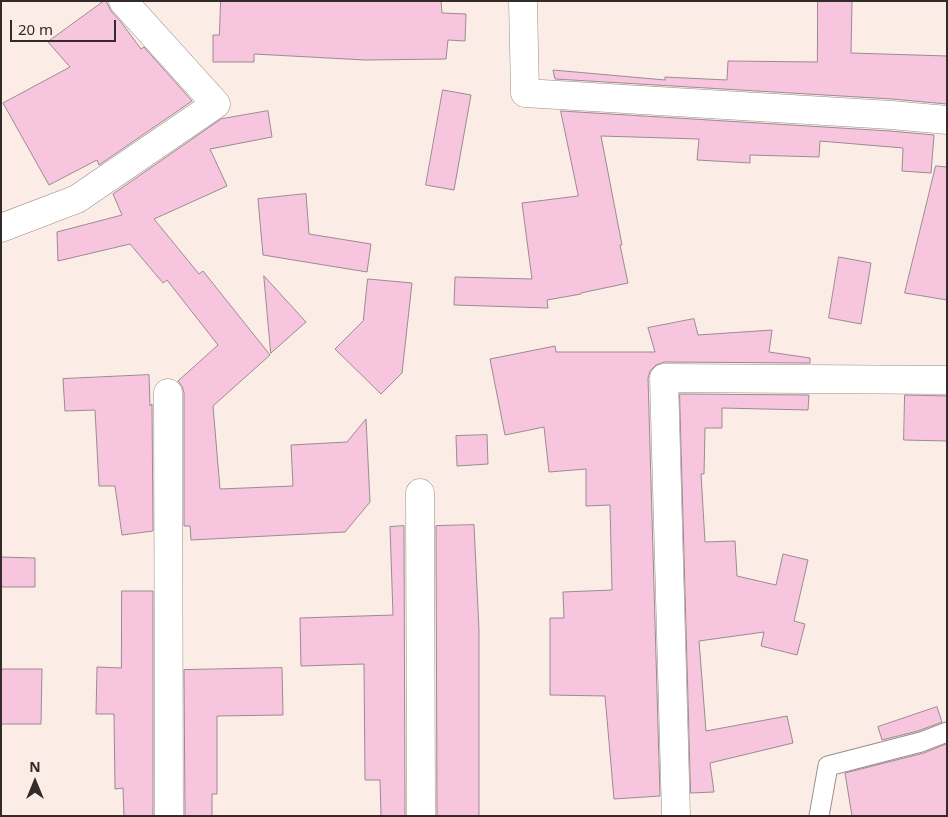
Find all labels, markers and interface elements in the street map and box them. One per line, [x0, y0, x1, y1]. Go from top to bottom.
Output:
scale bar [12, 10, 119, 42]
text: 20 m [18, 19, 53, 39]
north arrow [10, 757, 60, 807]
text: N [29, 757, 41, 776]

